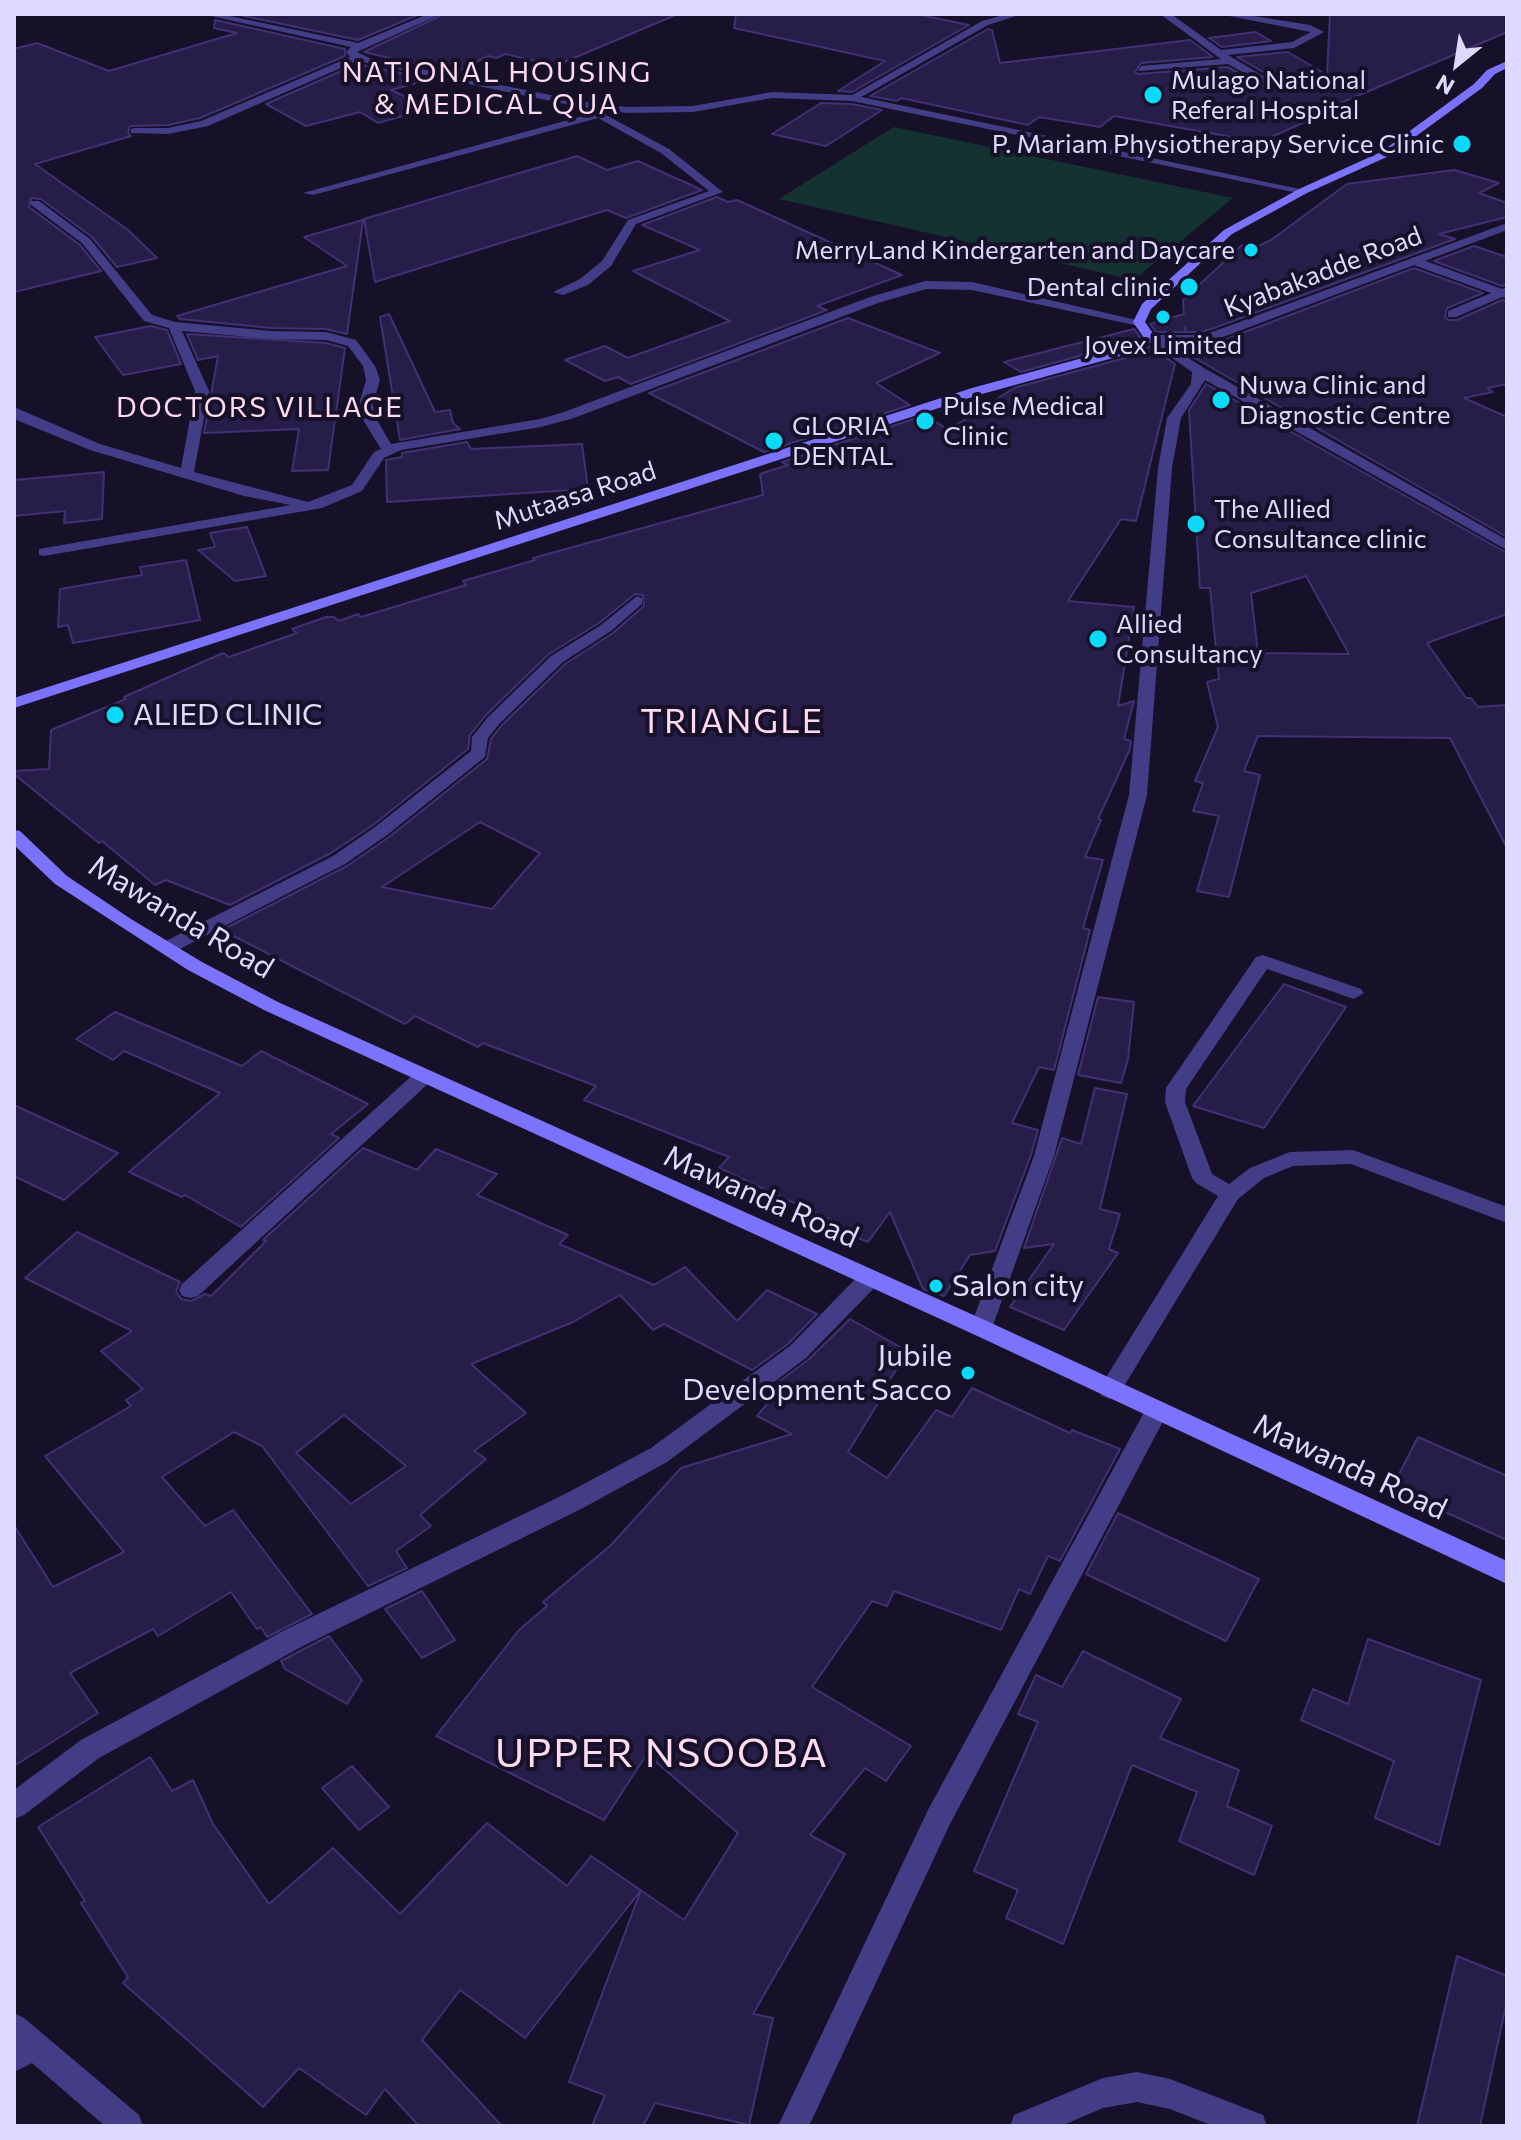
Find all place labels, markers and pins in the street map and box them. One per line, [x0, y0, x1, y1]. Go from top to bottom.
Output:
place label: Mulago National Referal Hospital [1171, 64, 1366, 126]
marker: Mulago National Referal Hospital [1142, 84, 1164, 106]
place label: P. Mariam Physiotherapy Service Clinic [992, 128, 1444, 160]
marker: P. Mariam Physiotherapy Service Clinic [1451, 133, 1473, 155]
place label: MerryLand Kindergarten and Daycare [795, 234, 1235, 266]
marker: MerryLand Kindergarten and Daycare [1242, 241, 1260, 259]
place label: Dental clinic [1027, 271, 1171, 303]
marker: Dental clinic [1178, 276, 1200, 298]
marker: Jovex Limited [1154, 308, 1172, 326]
place label: Jovex Limited [1084, 329, 1242, 361]
place label: Nuwa Clinic and Diagnostic Centre [1239, 369, 1450, 430]
marker: Nuwa Clinic and Diagnostic Centre [1210, 389, 1232, 411]
place label: Pulse Medical Clinic [943, 390, 1104, 452]
place label: GLORIA DENTAL [792, 410, 893, 472]
marker: Pulse Medical Clinic [914, 410, 936, 432]
marker: GLORIA DENTAL [763, 430, 785, 452]
place label: The Allied Consultance clinic [1214, 493, 1426, 554]
marker: The Allied Consultance clinic [1185, 513, 1207, 535]
place label: Allied Consultancy [1116, 608, 1263, 670]
marker: Allied Consultancy [1087, 628, 1109, 650]
place label: ALIED CLINIC [133, 697, 323, 733]
marker: ALIED CLINIC [104, 704, 126, 726]
place label: Salon city [952, 1268, 1084, 1304]
marker: Salon city [927, 1277, 945, 1295]
place label: Jubile Development Sacco [682, 1338, 952, 1408]
marker: Jubile Development Sacco [959, 1364, 977, 1382]

